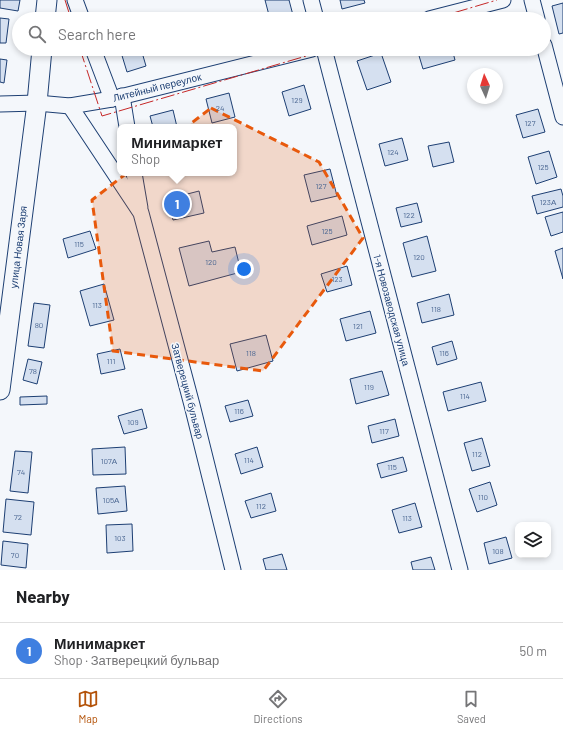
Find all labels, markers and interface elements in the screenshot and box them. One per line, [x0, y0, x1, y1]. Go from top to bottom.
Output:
search box [12, 12, 551, 56]
icon: search [26, 23, 48, 45]
text: Search here [58, 25, 136, 43]
north arrow [467, 68, 503, 104]
street label: Литейный переулок [112, 70, 203, 104]
house number: 129 [291, 95, 303, 105]
house number: 24 [216, 103, 224, 113]
house number: 127 [525, 118, 536, 128]
popup [117, 124, 237, 176]
text: Минимаркет [131, 133, 223, 151]
house number: 124 [387, 147, 399, 157]
text: Shop [131, 151, 160, 167]
house number: 125 [537, 162, 549, 172]
house number: 127 [316, 181, 327, 191]
pin: 1 [164, 189, 190, 219]
house number: 123А [540, 197, 557, 207]
street label: улица Новая Заря [7, 205, 29, 289]
house number: 122 [403, 210, 415, 220]
house number: 125 [321, 226, 333, 236]
house number: 115 [74, 239, 84, 249]
house number: 120 [413, 252, 425, 262]
street label: 1-я Новозаводская улица [371, 253, 413, 367]
house number: 120 [205, 257, 217, 267]
your location [234, 259, 254, 279]
house number: 123 [331, 274, 343, 284]
house number: 113 [92, 300, 102, 310]
house number: 118 [431, 304, 441, 314]
house number: 80 [35, 320, 43, 330]
house number: 121 [353, 321, 363, 331]
street label: Затверецкий бульвар [169, 342, 207, 441]
house number: 118 [246, 348, 256, 358]
house number: 116 [439, 348, 449, 358]
house number: 111 [107, 356, 115, 366]
house number: 78 [29, 366, 37, 376]
house number: 119 [364, 382, 374, 392]
house number: 114 [460, 391, 470, 401]
house number: 116 [234, 406, 244, 416]
house number: 109 [127, 417, 139, 427]
house number: 117 [379, 426, 389, 436]
house number: 112 [472, 449, 482, 459]
house number: 114 [244, 455, 254, 465]
house number: 107А [101, 456, 118, 466]
house number: 115 [387, 462, 397, 472]
house number: 74 [17, 467, 25, 477]
house number: 110 [478, 492, 488, 502]
house number: 105А [103, 495, 120, 505]
house number: 112 [256, 501, 266, 511]
house number: 72 [14, 512, 22, 522]
house number: 113 [402, 513, 412, 523]
map controls [515, 522, 551, 558]
button: layers [515, 522, 551, 558]
house number: 103 [114, 533, 126, 543]
house number: 108 [492, 546, 504, 556]
house number: 70 [11, 550, 19, 560]
text: Nearby [16, 586, 70, 606]
text: Минимаркет [54, 634, 145, 652]
text: 1 [27, 643, 31, 659]
text: 50 m [520, 643, 547, 659]
text: Shop · Затверецкий бульвар [54, 652, 219, 668]
tab: Map [77, 688, 99, 725]
tab: Directions [253, 688, 303, 725]
tab: Saved [457, 688, 486, 725]

